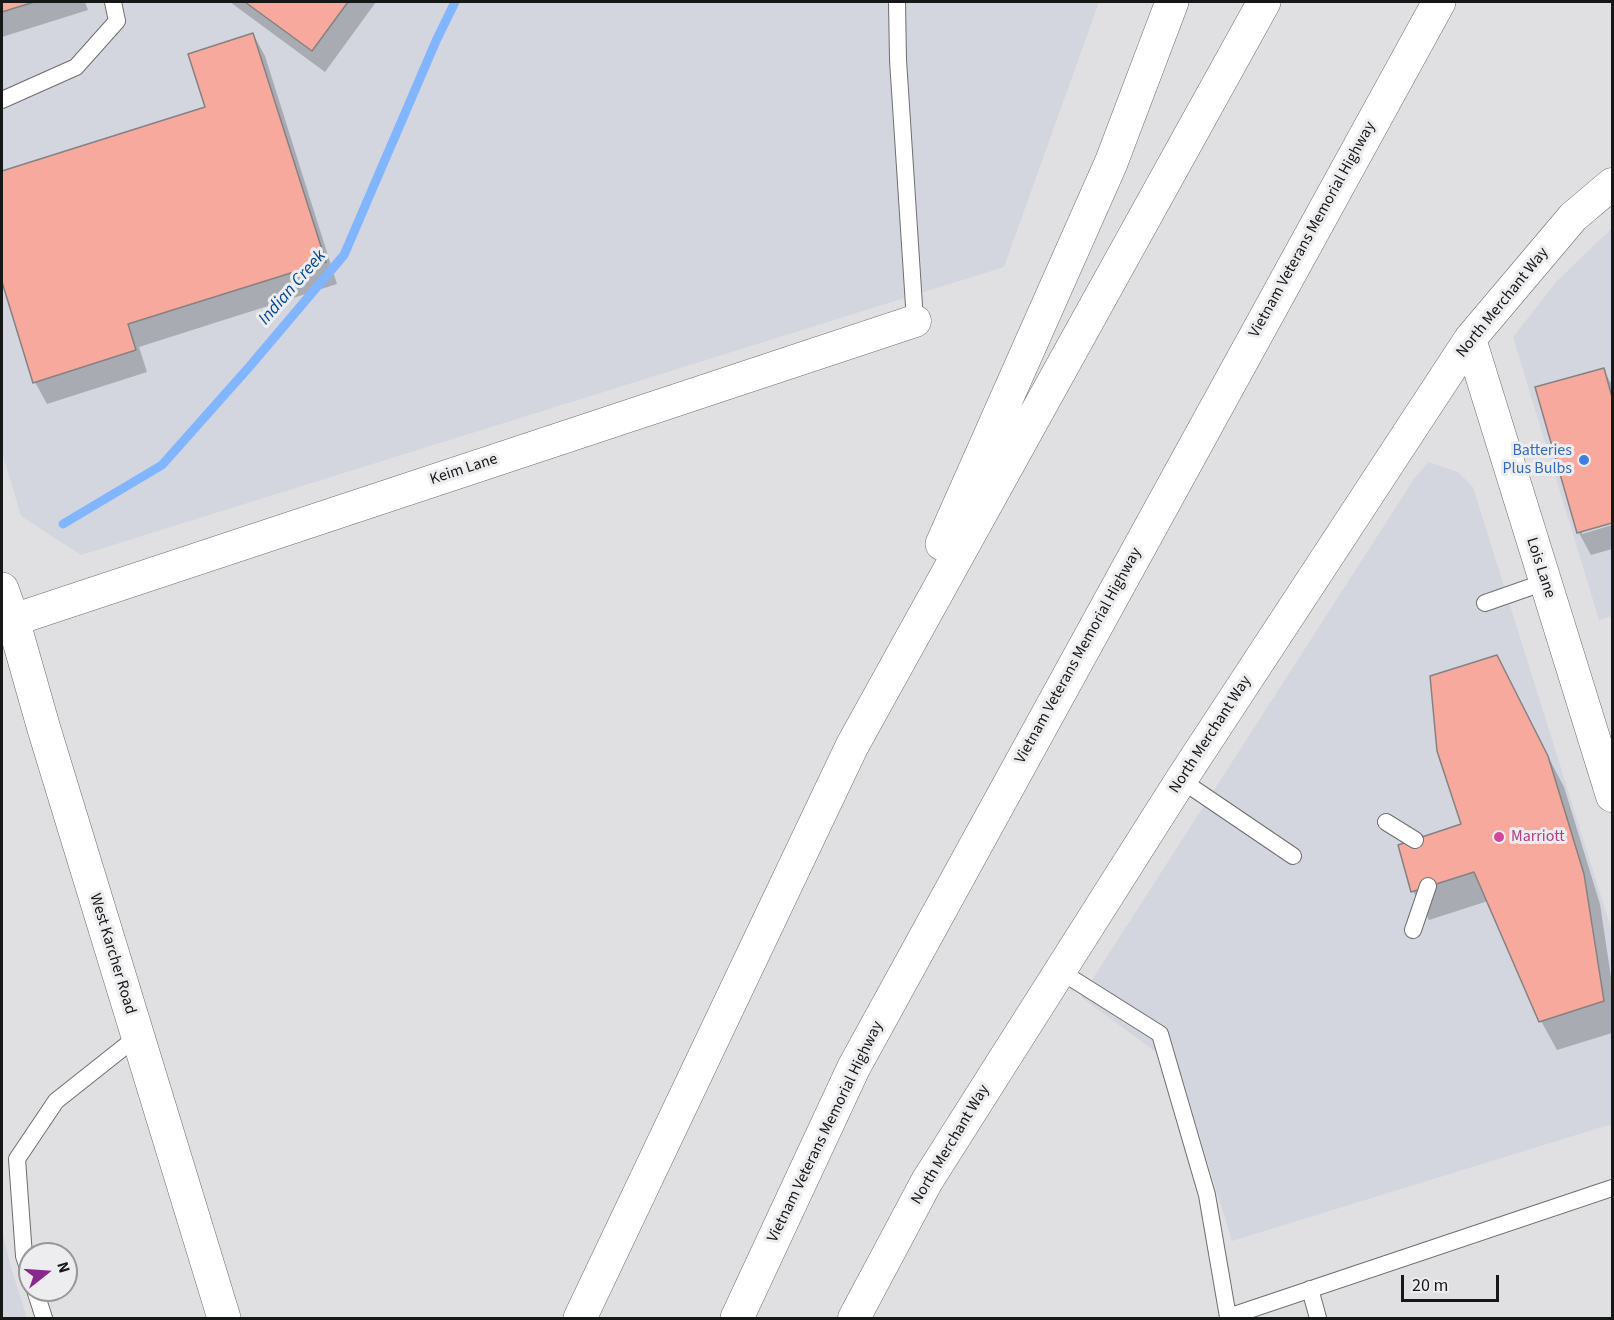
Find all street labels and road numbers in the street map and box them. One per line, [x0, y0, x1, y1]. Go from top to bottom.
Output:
street label: Vietnam Veterans Memorial Highway [1246, 119, 1380, 341]
street label: North Merchant Way [1453, 244, 1553, 362]
street label: Keim Lane [428, 450, 500, 490]
street label: Lois Lane [1521, 535, 1559, 601]
street label: Vietnam Veterans Memorial Highway [1012, 545, 1146, 767]
street label: North Merchant Way [1166, 673, 1256, 797]
street label: West Karcher Road [85, 891, 139, 1017]
street label: Vietnam Veterans Memorial Highway [764, 1018, 888, 1246]
street label: North Merchant Way [908, 1082, 994, 1208]

